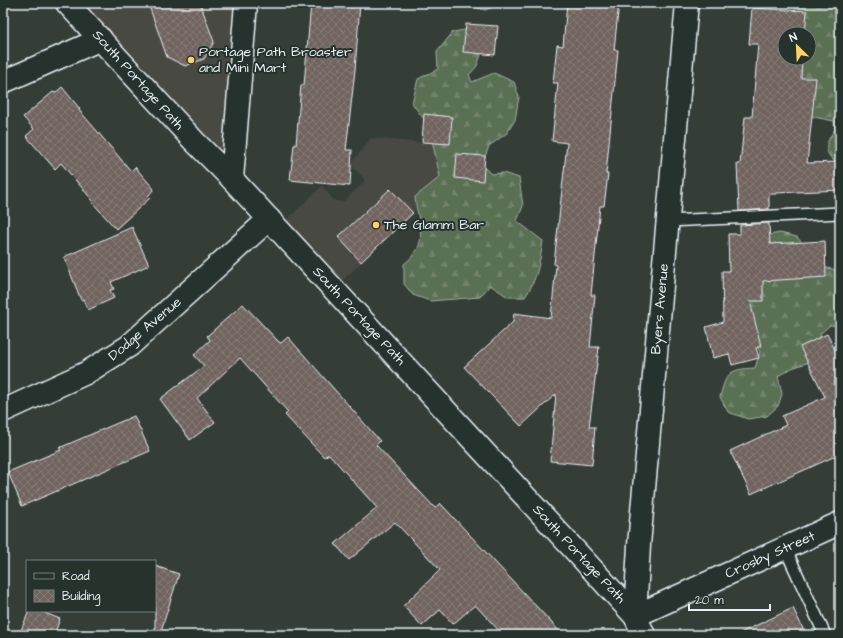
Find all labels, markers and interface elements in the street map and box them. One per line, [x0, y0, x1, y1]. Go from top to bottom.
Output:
street label: South Portage Path [88, 26, 188, 134]
north arrow [777, 26, 817, 66]
text: N [787, 29, 799, 46]
place label: Portage Path Broaster and Mini Mart [199, 42, 352, 78]
marker: Portage Path Broaster and Mini Mart [186, 55, 196, 65]
place label: The Glamm Bar [384, 215, 484, 235]
marker: The Glamm Bar [371, 220, 381, 230]
street label: South Portage Path [308, 262, 410, 370]
street label: Byers Avenue [646, 262, 674, 355]
street label: Dodge Avenue [104, 292, 186, 366]
street label: South Portage Path [528, 500, 630, 608]
street label: Crosby Street [722, 526, 819, 584]
legend [26, 560, 156, 612]
text: Road [62, 568, 90, 585]
scale bar [689, 586, 770, 612]
text: Building [62, 588, 100, 606]
text: 20 m [695, 592, 724, 609]

